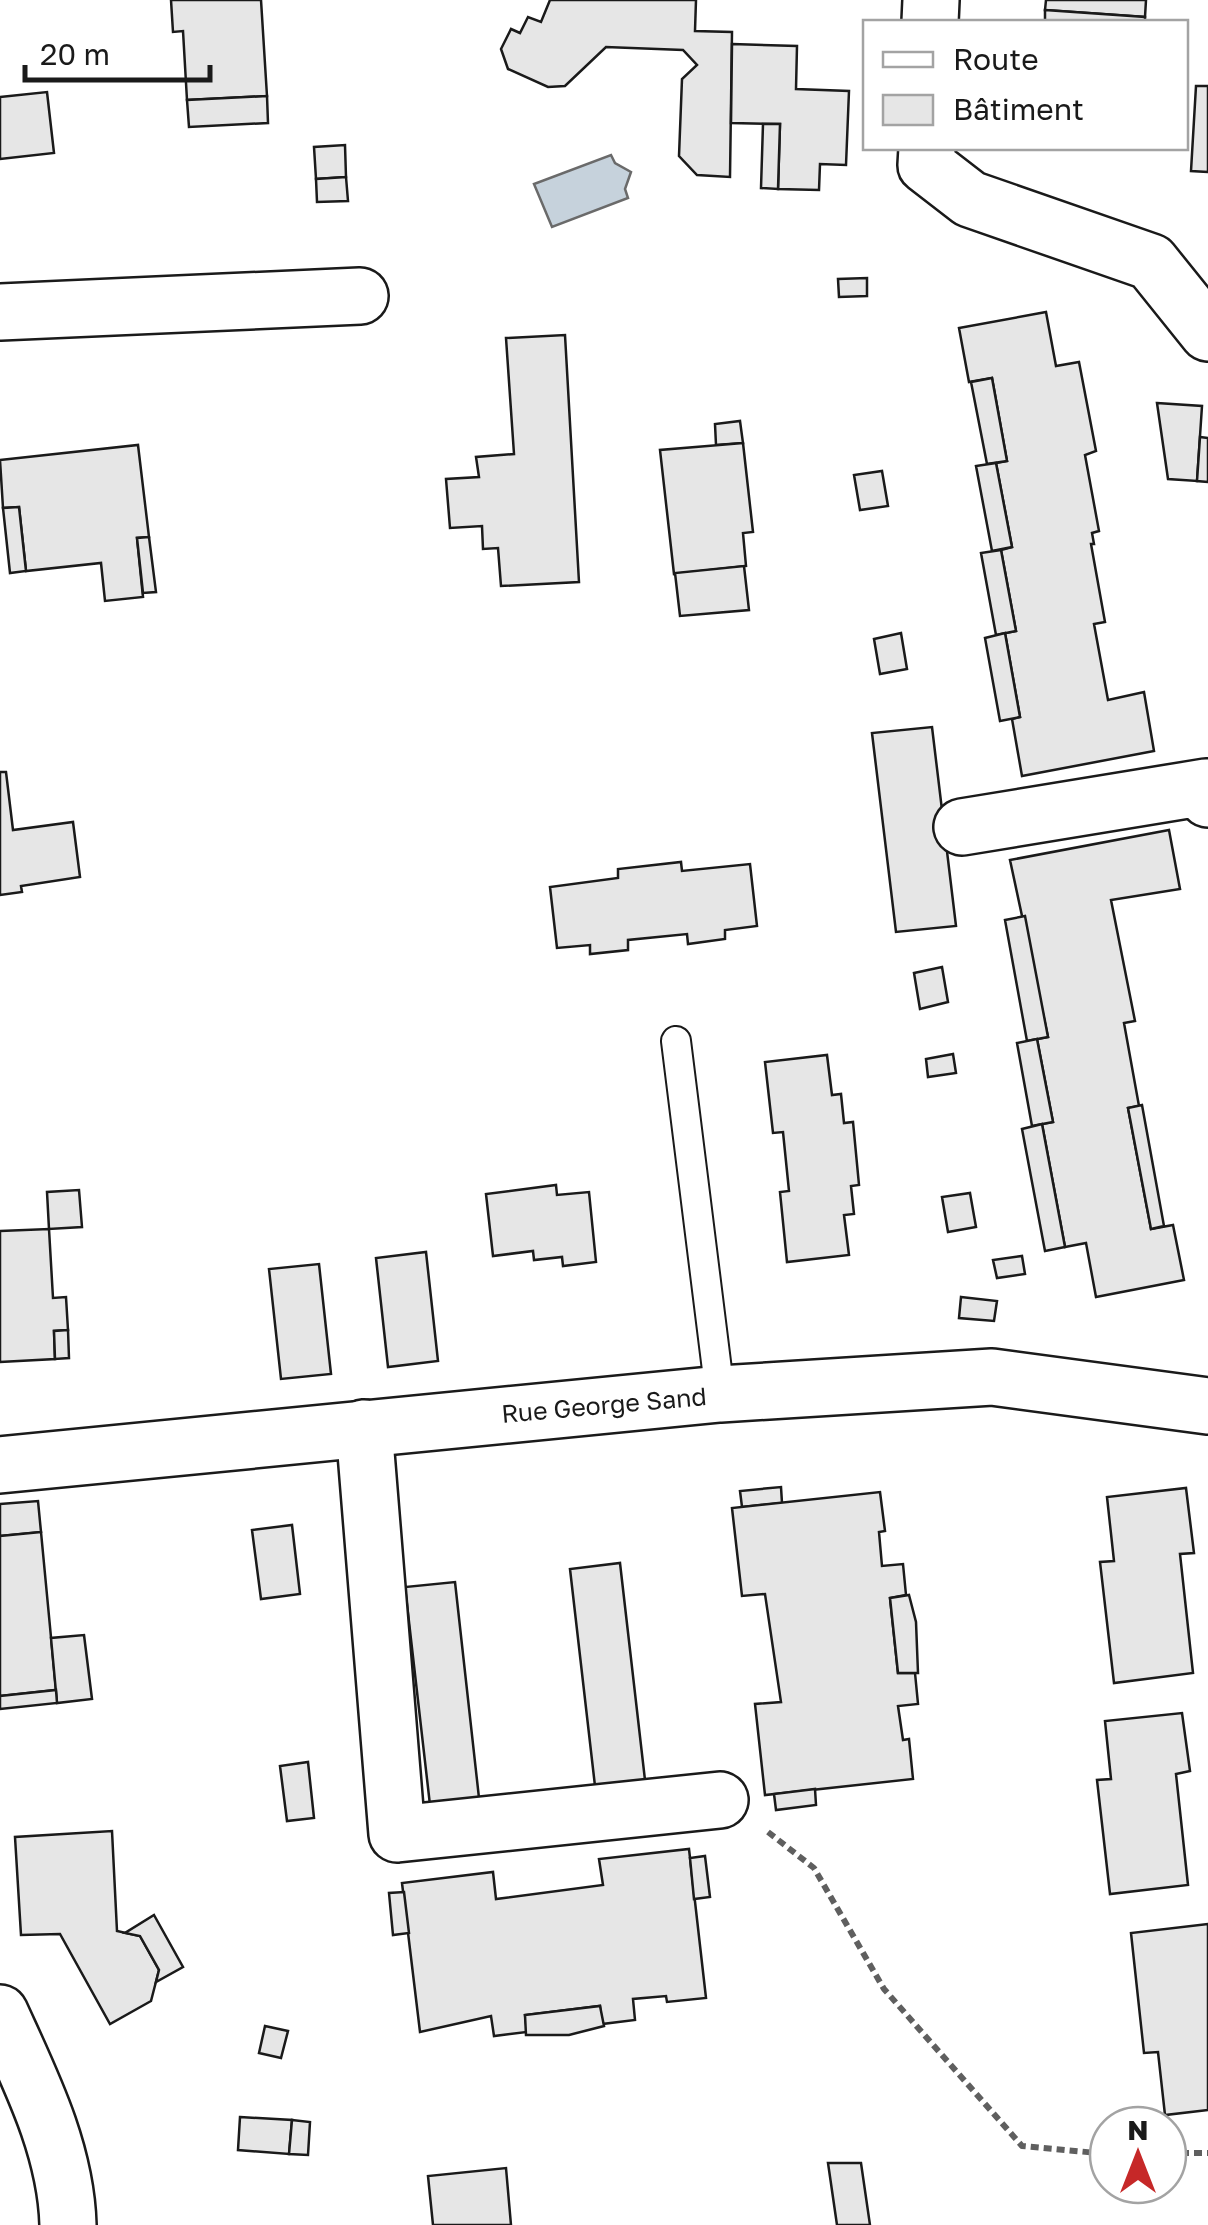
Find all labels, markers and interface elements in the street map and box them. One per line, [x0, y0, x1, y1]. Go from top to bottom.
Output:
scale bar [25, 20, 210, 82]
legend [863, 20, 1188, 150]
text: 20 m [40, 36, 110, 72]
text: Route [953, 41, 1039, 77]
text: Bâtiment [953, 91, 1084, 127]
street label: Rue George Sand [500, 1380, 708, 1429]
north arrow [1088, 2105, 1188, 2205]
text: N [1127, 2113, 1149, 2146]

